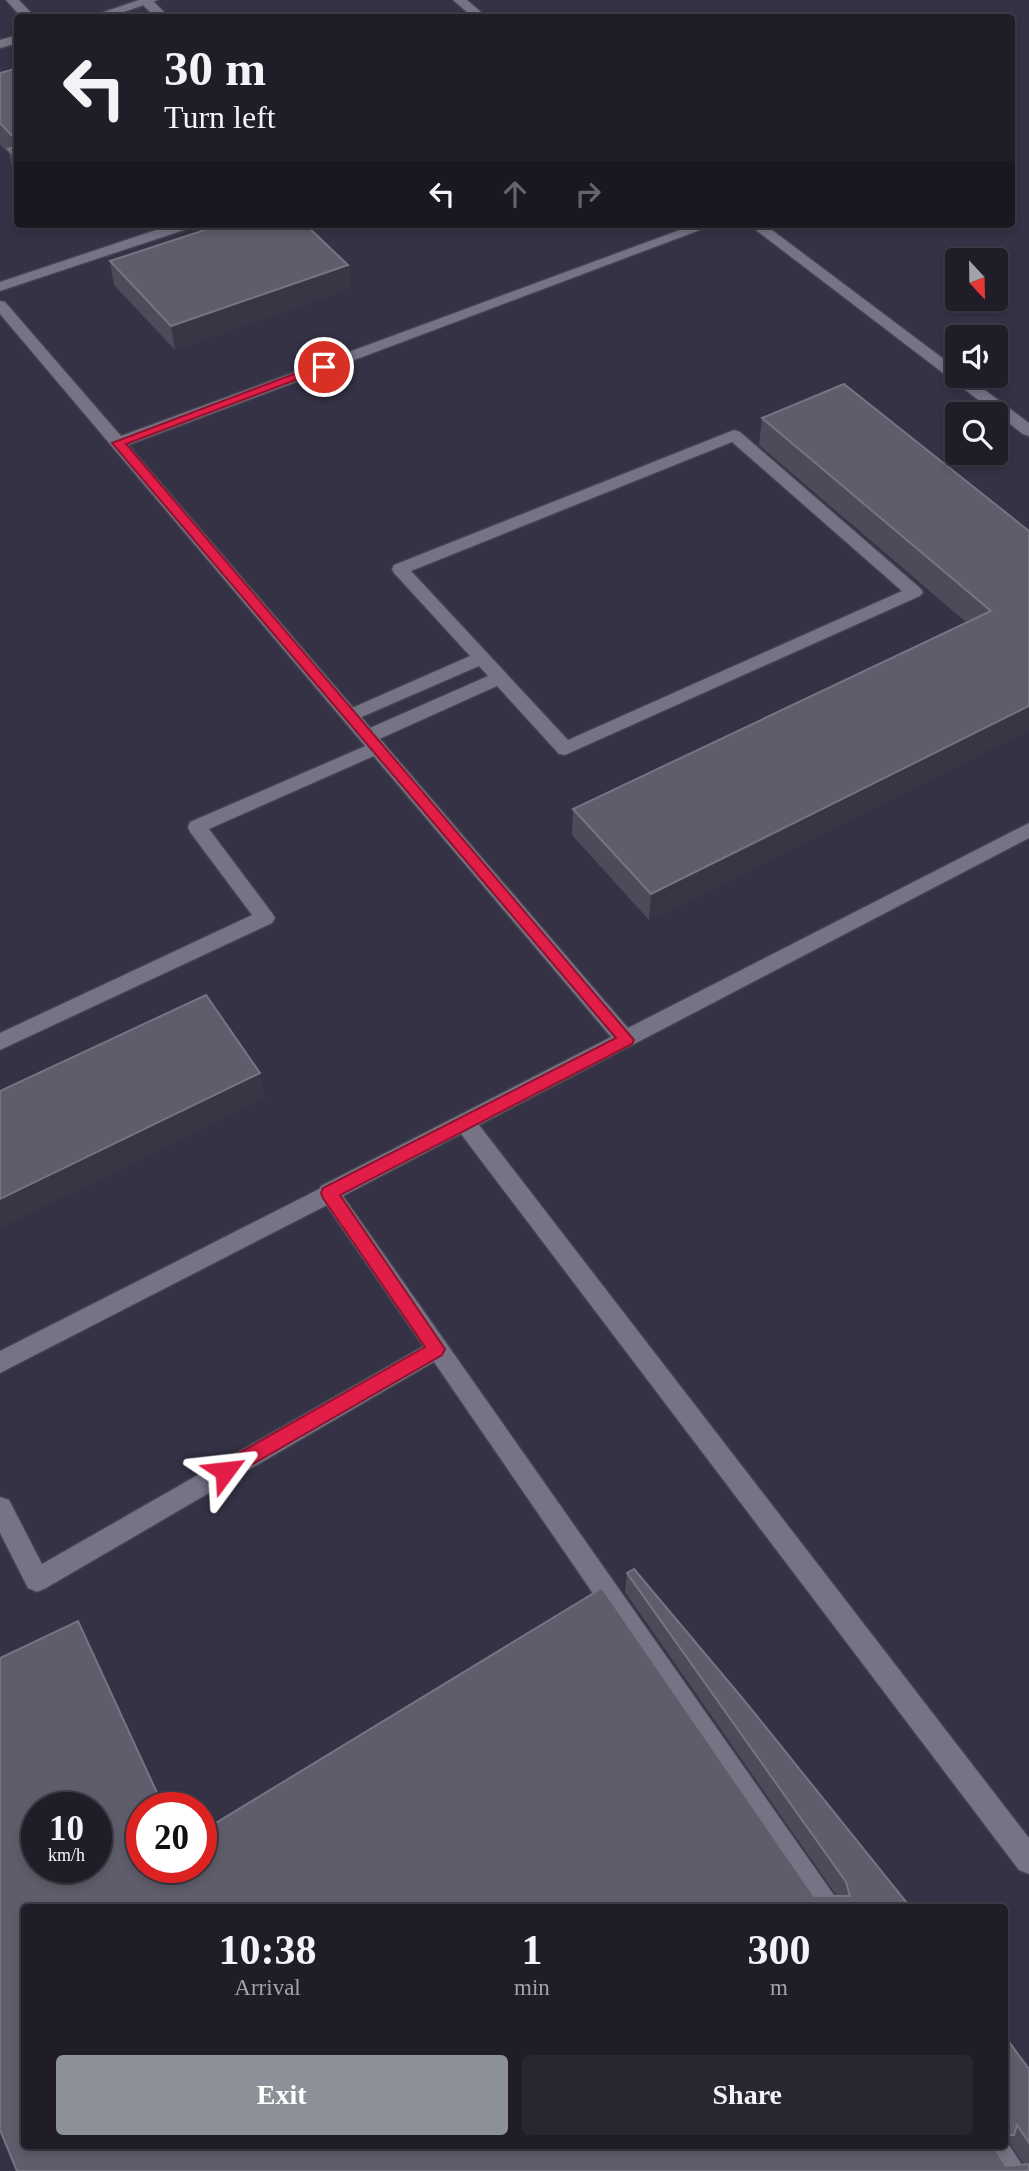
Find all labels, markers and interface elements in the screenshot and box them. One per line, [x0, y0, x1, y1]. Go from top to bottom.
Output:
text: 30 m [164, 41, 266, 96]
icon: left [49, 42, 140, 133]
text: Turn left [164, 99, 276, 135]
icon: left [423, 175, 461, 213]
icon: ahead [496, 175, 534, 213]
icon: right [569, 175, 607, 213]
north arrow [945, 248, 1008, 312]
map controls [945, 248, 1008, 465]
button: sound [945, 325, 1008, 388]
pin [294, 337, 354, 397]
icon: arrive [305, 348, 343, 386]
button: search [945, 402, 1008, 465]
position arrow [188, 1434, 262, 1508]
speed limit sign: 20 [126, 1792, 217, 1883]
text: 10 [49, 1809, 84, 1848]
text: km/h [48, 1845, 85, 1865]
text: 10:38 [219, 1927, 317, 1973]
text: 1 [521, 1927, 542, 1973]
text: 300 [747, 1927, 810, 1973]
text: Arrival [234, 1975, 301, 2000]
text: min [514, 1975, 550, 2000]
text: m [770, 1975, 788, 2000]
button: Exit [56, 2055, 508, 2135]
button: Share [522, 2055, 973, 2135]

